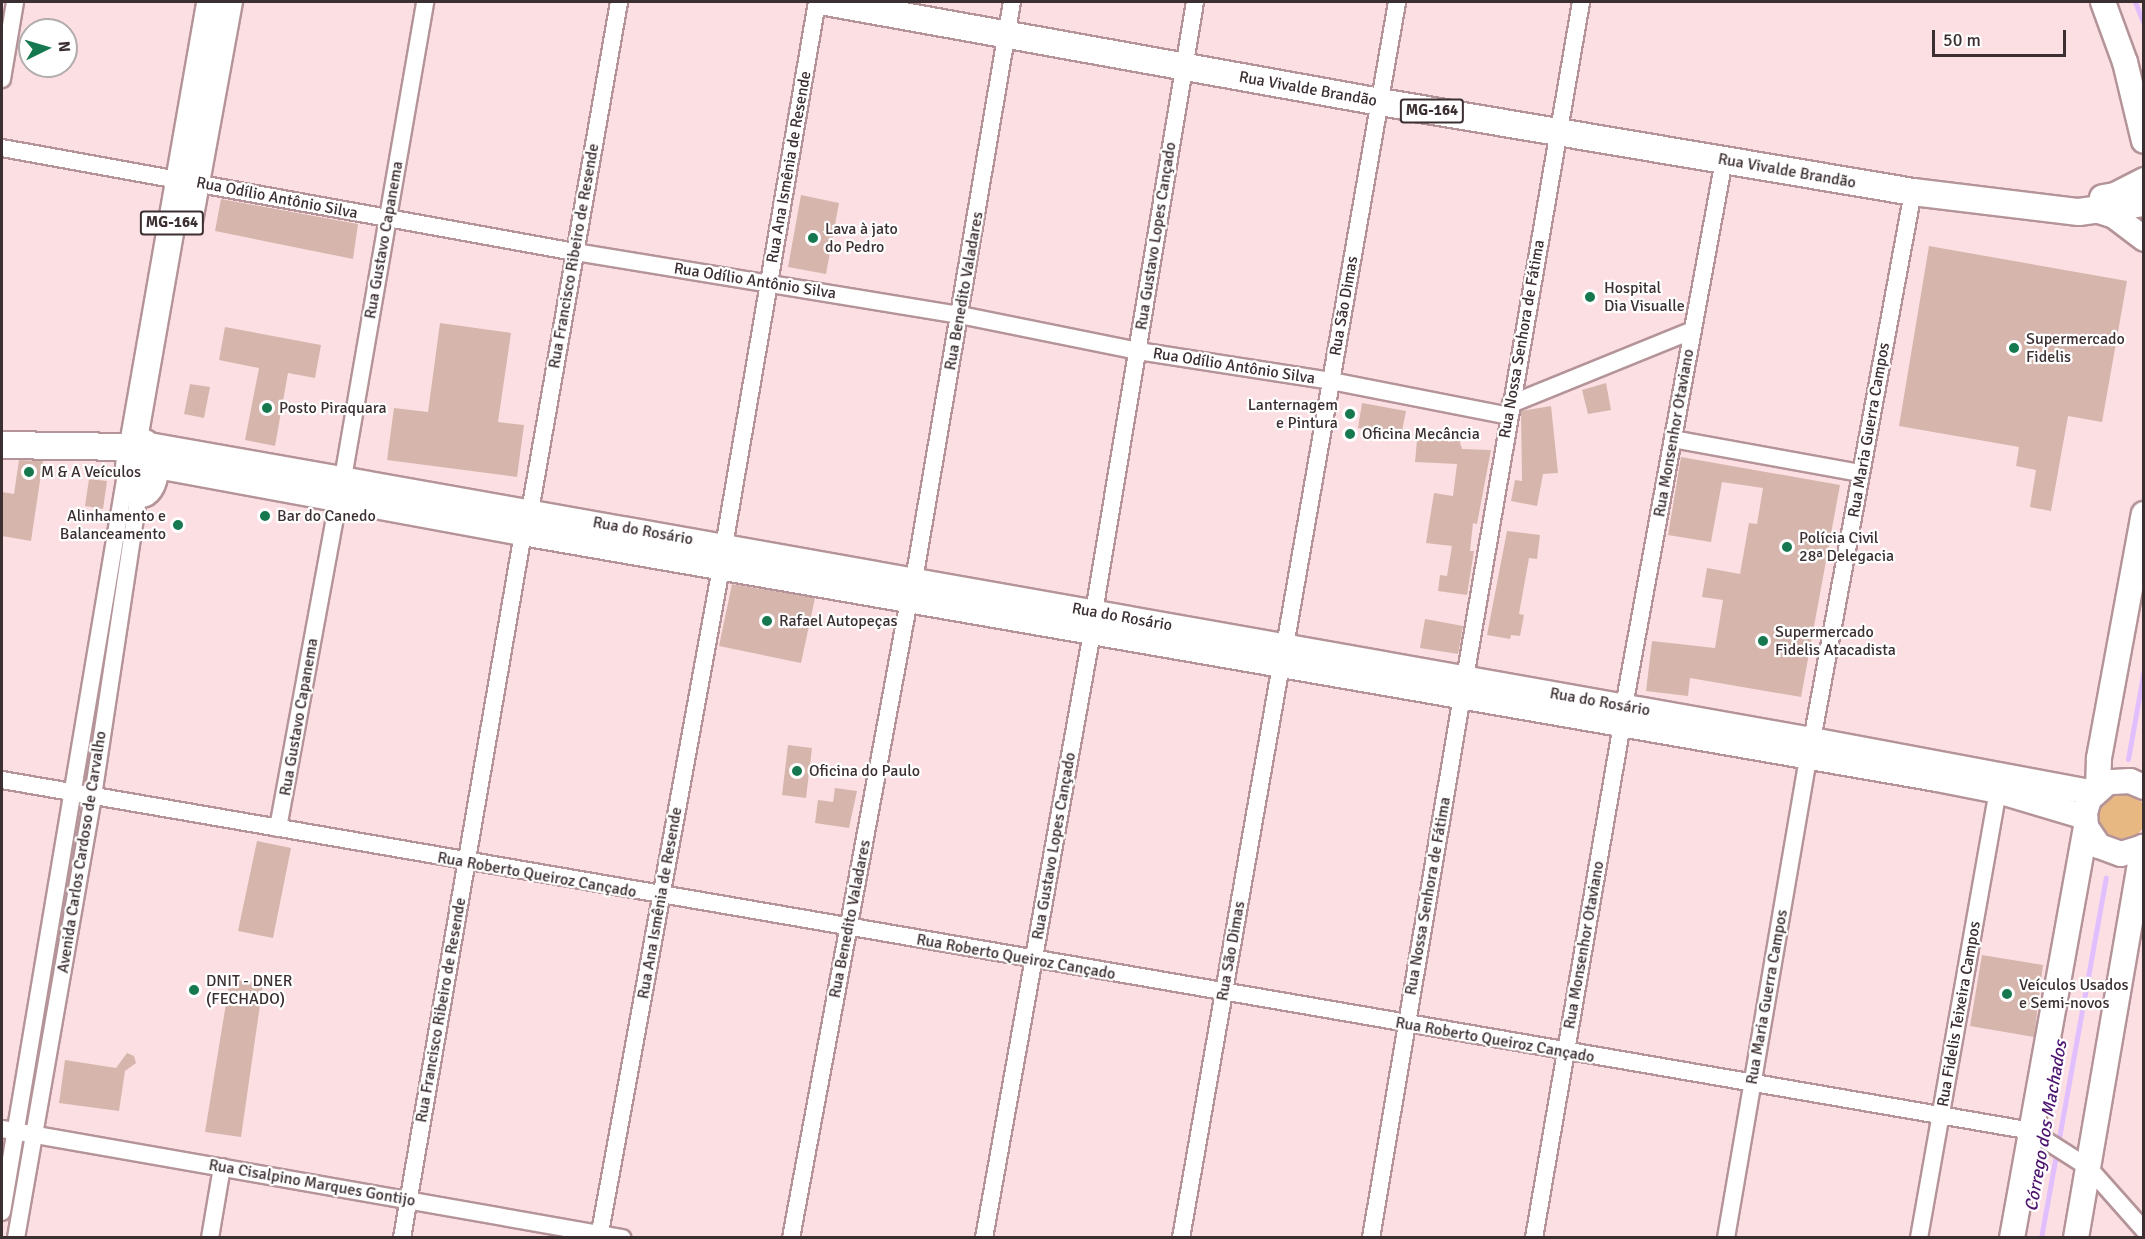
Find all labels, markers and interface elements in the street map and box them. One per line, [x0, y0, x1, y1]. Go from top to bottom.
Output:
north arrow [18, 18, 78, 78]
scale bar [1935, 18, 2068, 56]
text: 50 m [1943, 29, 1981, 51]
text: N [53, 40, 74, 53]
street label: Rua Vivalde Brandão [1237, 67, 1379, 111]
street label: Rua Ana Ismênia de Resende [763, 70, 815, 264]
road number: MG-164 [1399, 99, 1465, 123]
street label: Rua Gustavo Lopes Cançado [1132, 141, 1180, 331]
street label: Rua Francisco Ribeiro de Resende [545, 142, 603, 370]
street label: Rua Vivalde Brandão [1716, 149, 1858, 193]
street label: Rua Gustavo Capanema [361, 160, 407, 320]
street label: Rua Odílio Antônio Silva [195, 173, 359, 223]
street label: Rua Benedito Valadares [941, 210, 987, 372]
road number: MG-164 [139, 211, 205, 235]
place label: Lava à jato do Pedro [825, 219, 898, 257]
marker: Lava à jato do Pedro [806, 231, 820, 245]
street label: Rua Nossa Senhora de Fátima [1495, 238, 1549, 440]
street label: Rua São Dimas [1326, 255, 1362, 357]
street label: Rua Odílio Antônio Silva [672, 259, 838, 303]
place label: Hospital Dia Visualle [1604, 278, 1685, 316]
marker: Hospital Dia Visualle [1581, 288, 1599, 306]
place label: Supermercado Fidelis [2026, 329, 2125, 367]
street label: Rua Maria Guerra Campos [1844, 341, 1894, 519]
marker: Supermercado Fidelis [2007, 341, 2021, 355]
street label: Rua Odílio Antônio Silva [1151, 344, 1317, 388]
street label: Rua Monsenhor Otaviano [1650, 347, 1698, 519]
place label: Lanternagem e Pintura [1248, 395, 1338, 433]
place label: Posto Piraquara [279, 398, 387, 418]
marker: Posto Piraquara [260, 401, 274, 415]
marker: Lanternagem e Pintura [1343, 407, 1357, 421]
place label: Oficina Mecância [1362, 424, 1480, 444]
marker: Oficina Mecância [1343, 427, 1357, 441]
place label: M & A Veículos [41, 462, 141, 482]
marker: M & A Veículos [22, 465, 36, 479]
place label: Alinhamento e Balanceamento [60, 506, 166, 544]
place label: Bar do Canedo [277, 506, 376, 526]
marker: Bar do Canedo [258, 509, 272, 523]
street label: Rua do Rosário [591, 513, 695, 549]
marker: Alinhamento e Balanceamento [171, 518, 185, 532]
place label: Polícia Civil 28ª Delegacia [1799, 528, 1894, 566]
marker: Polícia Civil 28ª Delegacia [1780, 540, 1794, 554]
street label: Rua do Rosário [1070, 599, 1174, 635]
place label: Rafael Autopeças [779, 611, 898, 631]
marker: Rafael Autopeças [760, 614, 774, 628]
place label: Supermercado Fidelis Atacadista [1775, 622, 1896, 660]
marker: Supermercado Fidelis Atacadista [1756, 634, 1770, 648]
street label: Rua Gustavo Capanema [276, 637, 322, 797]
street label: Rua do Rosário [1548, 684, 1652, 720]
street label: Avenida Carlos Cardoso de Carvalho [53, 730, 111, 974]
street label: Rua Gustavo Lopes Cançado [1028, 751, 1080, 941]
place label: Oficina do Paulo [809, 761, 920, 781]
marker: Oficina do Paulo [790, 764, 804, 778]
street label: Rua Nossa Senhora de Fátima [1401, 795, 1455, 997]
street label: Rua Ana Ismênia de Resende [634, 806, 686, 1000]
street label: Rua Benedito Valadares [825, 838, 875, 1000]
street label: Rua Roberto Queiroz Cançado [436, 848, 638, 902]
street label: Rua Monsenhor Otaviano [1560, 859, 1608, 1031]
street label: Rua Francisco Ribeiro de Resende [412, 896, 470, 1124]
street label: Rua São Dimas [1213, 900, 1249, 1002]
street label: Rua Maria Guerra Campos [1742, 908, 1792, 1086]
street label: Rua Fidelis Teixeira Campos [1933, 920, 1985, 1108]
street label: Rua Roberto Queiroz Cançado [915, 930, 1117, 984]
place label: DNIT - DNER (FECHADO) [206, 971, 292, 1009]
place label: Veículos Usados e Semi-novos [2019, 975, 2129, 1013]
marker: DNIT - DNER (FECHADO) [187, 983, 201, 997]
marker: Veículos Usados e Semi-novos [2000, 987, 2014, 1001]
street label: Rua Roberto Queiroz Cançado [1394, 1013, 1596, 1067]
water label: Córrego dos Machados [2020, 1039, 2072, 1213]
street label: Rua Cisalpino Marques Gontijo [207, 1155, 417, 1211]

